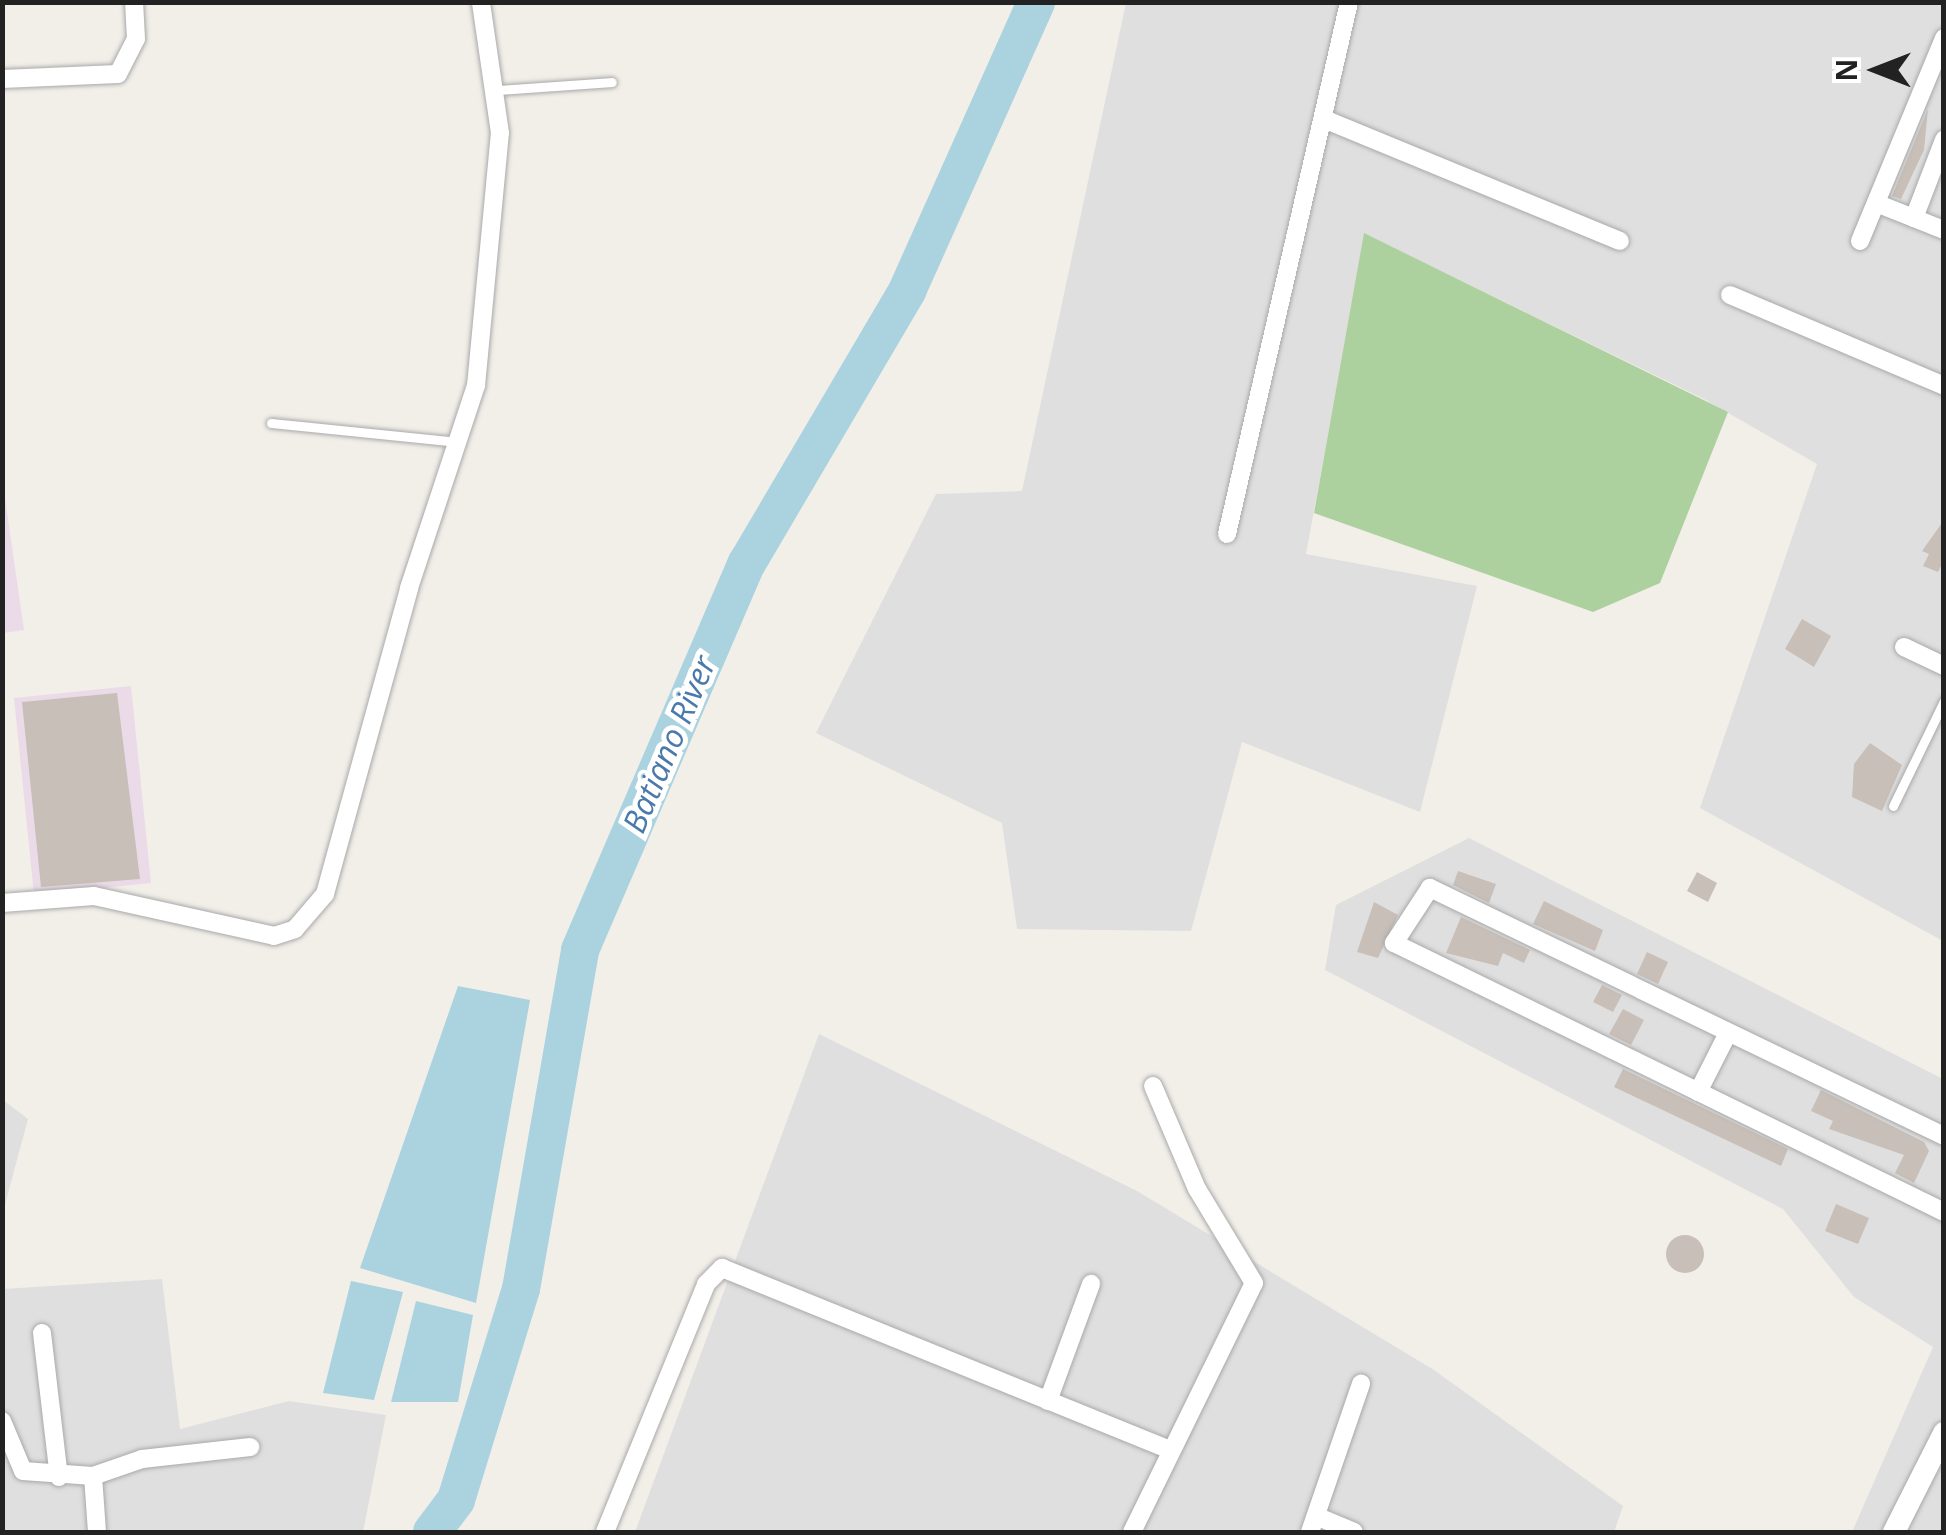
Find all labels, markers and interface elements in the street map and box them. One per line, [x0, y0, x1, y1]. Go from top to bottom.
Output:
north arrow [1826, 20, 1926, 120]
text: N [1827, 59, 1865, 81]
water label: Batiano River [615, 650, 723, 838]

